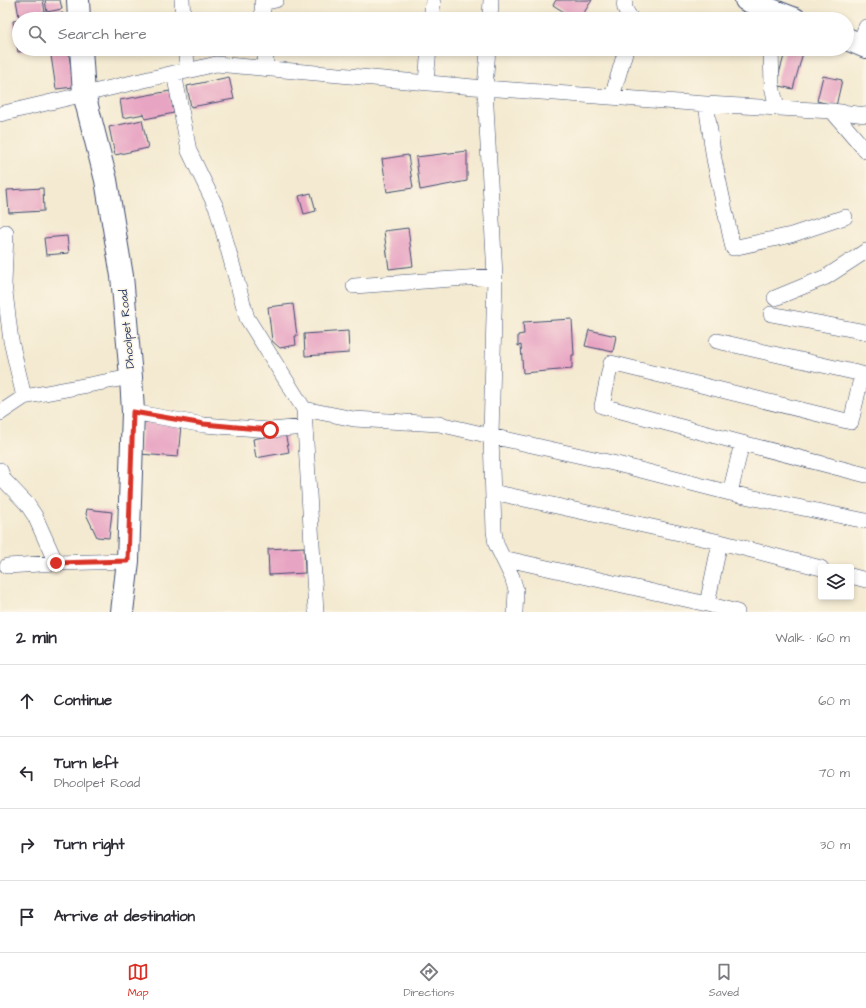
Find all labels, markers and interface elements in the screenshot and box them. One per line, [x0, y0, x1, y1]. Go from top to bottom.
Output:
search box [12, 12, 854, 56]
icon: search [26, 23, 48, 45]
text: Search here [58, 24, 147, 45]
street label: Dhoolpet Road [115, 289, 139, 369]
route start [261, 421, 279, 439]
route end [47, 554, 65, 572]
map controls [818, 564, 854, 600]
button: layers [818, 564, 854, 600]
text: 2 min [16, 626, 57, 650]
text: Walk · 160 m [776, 629, 850, 647]
icon: ahead [16, 690, 38, 712]
text: Continue [54, 690, 112, 711]
text: 60 m [818, 692, 850, 710]
text: Turn left [54, 753, 118, 774]
icon: left [16, 762, 38, 784]
text: 70 m [818, 764, 850, 782]
text: Dhoolpet Road [54, 774, 140, 792]
icon: right [16, 834, 38, 856]
text: Turn right [54, 834, 125, 855]
text: 30 m [820, 836, 850, 854]
icon: arrive [16, 906, 38, 928]
text: Arrive at destination [54, 906, 195, 927]
tab: Map [127, 961, 149, 1000]
tab: Directions [403, 961, 455, 1000]
tab: Saved [709, 961, 739, 1000]

